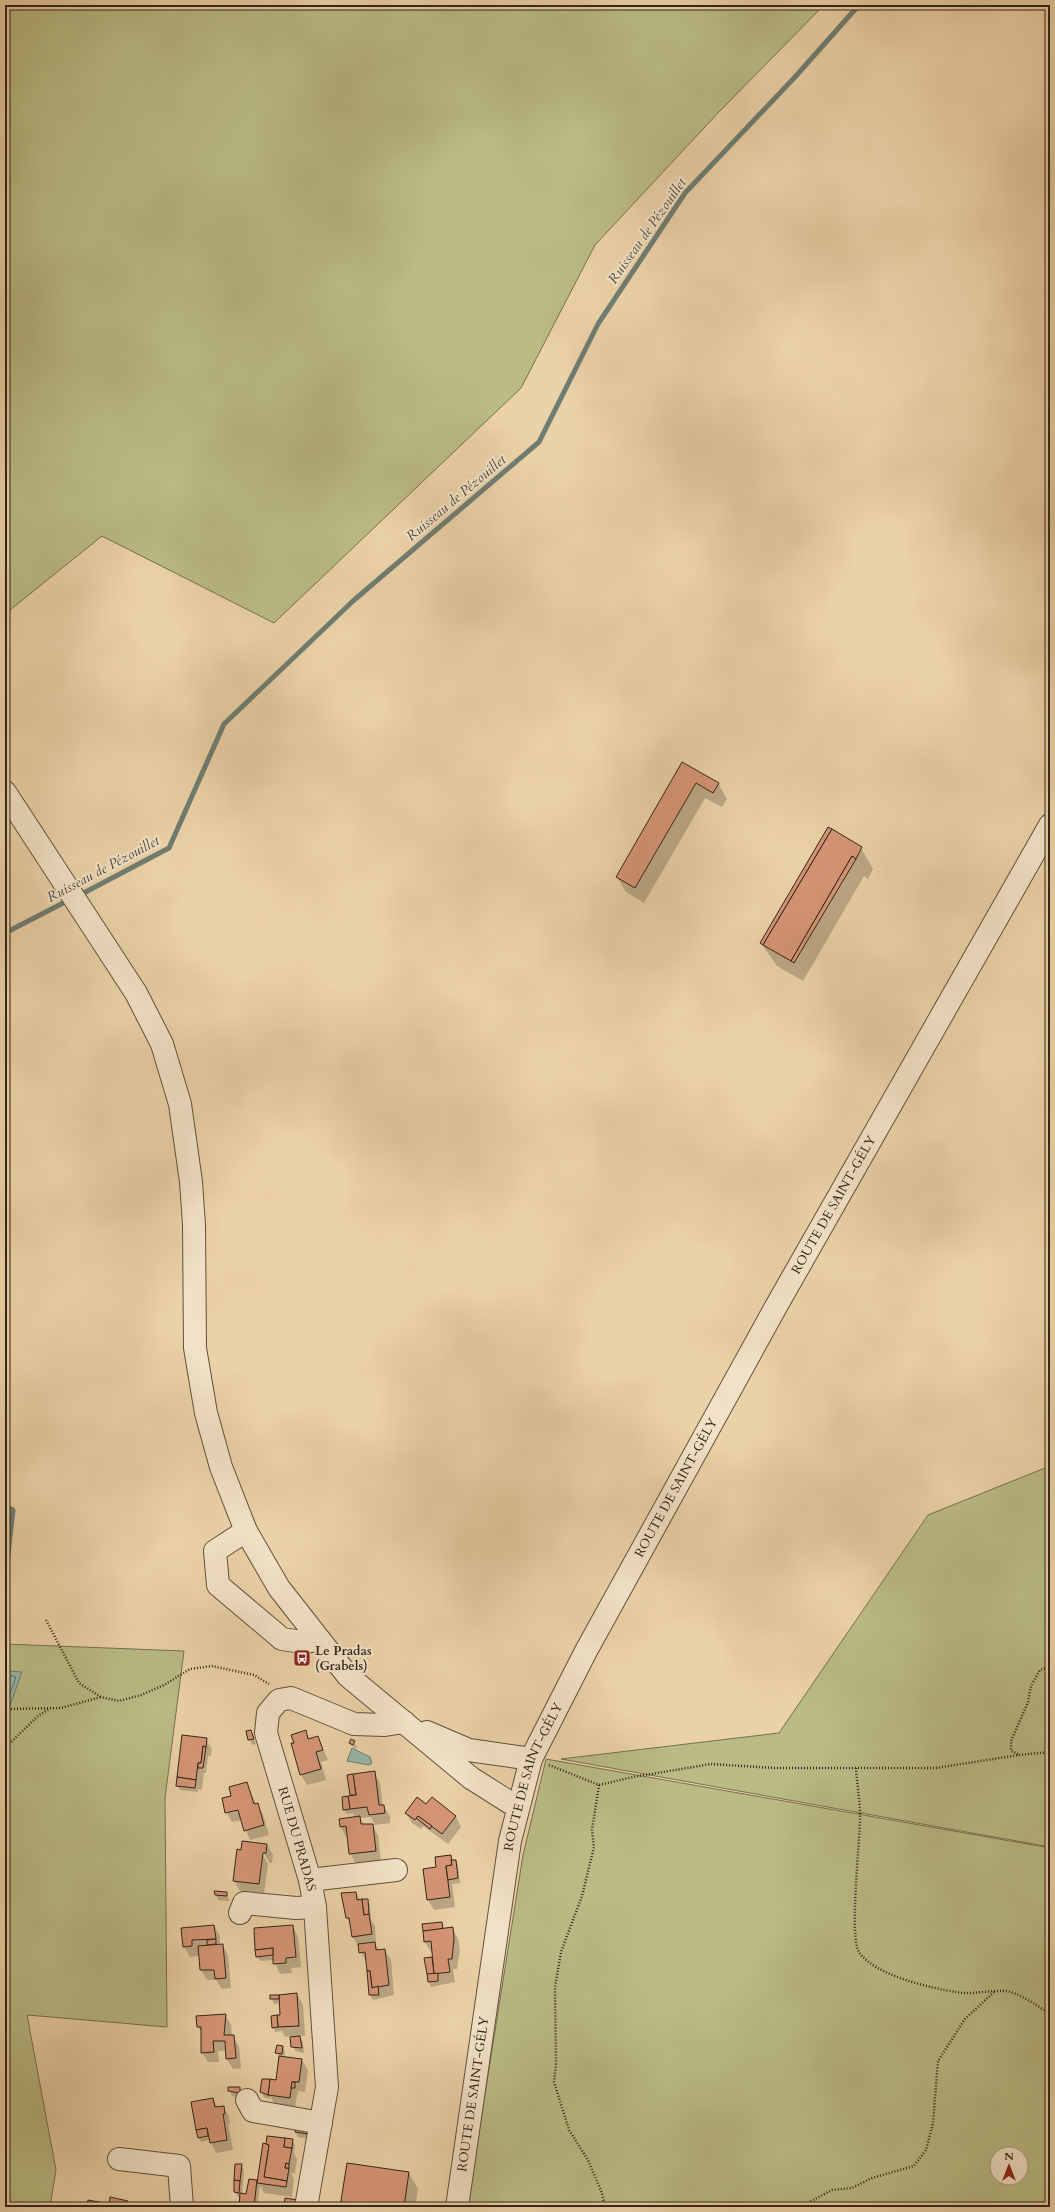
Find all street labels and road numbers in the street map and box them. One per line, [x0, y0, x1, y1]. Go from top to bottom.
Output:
street label: ROUTE DE SAINT-GÉLY [787, 1132, 881, 1277]
street label: ROUTE DE SAINT-GÉLY [630, 1415, 722, 1561]
street label: ROUTE DE SAINT-GÉLY [500, 1700, 567, 1852]
street label: RUE DU PRADAS [273, 1785, 321, 1893]
street label: ROUTE DE SAINT-GÉLY [453, 2015, 494, 2173]

